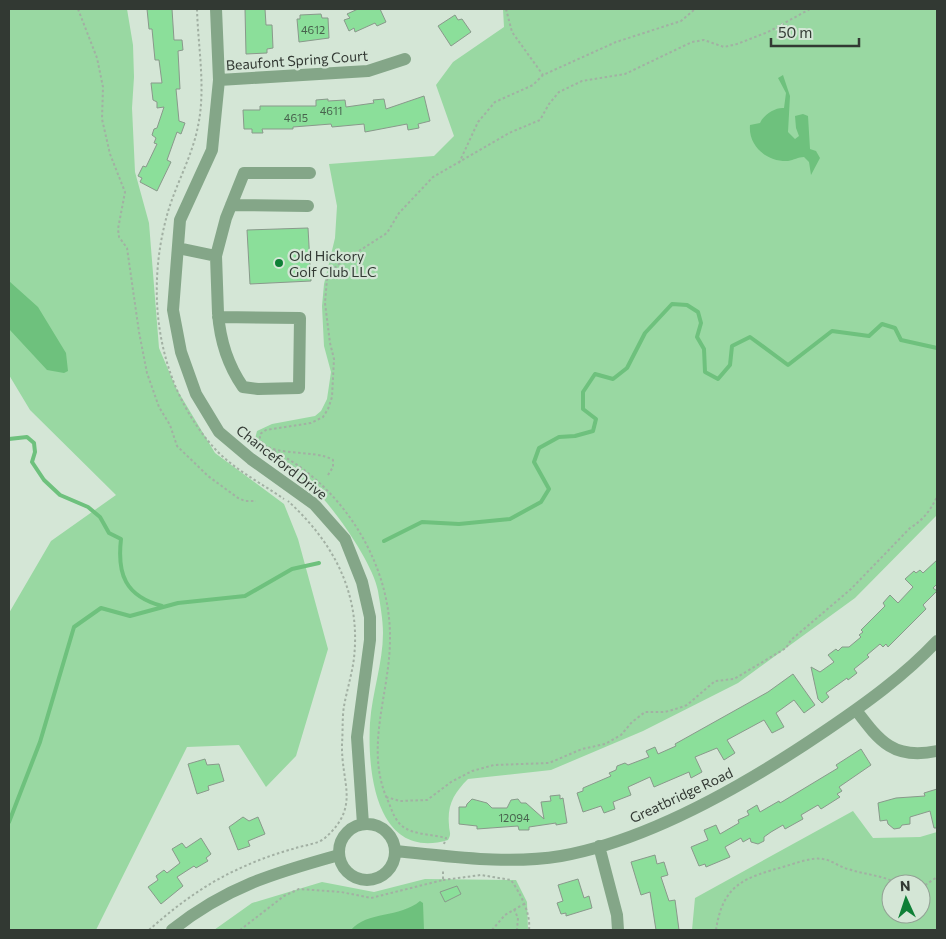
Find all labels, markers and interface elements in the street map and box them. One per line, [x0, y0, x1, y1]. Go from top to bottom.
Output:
scale bar [771, 15, 858, 47]
house number: 4612 [301, 23, 325, 36]
text: 50 m [778, 23, 812, 41]
street label: Beaufont Spring Court [225, 47, 369, 73]
house number: 4611 [320, 104, 342, 117]
house number: 4615 [284, 111, 308, 124]
place label: Old Hickory Golf Club LLC [289, 247, 377, 280]
marker: Old Hickory Golf Club LLC [273, 257, 285, 269]
street label: Chanceford Drive [233, 421, 331, 503]
street label: Greatbridge Road [627, 764, 735, 826]
house number: 12094 [498, 811, 530, 824]
north arrow [881, 874, 931, 924]
text: N [900, 877, 911, 894]

